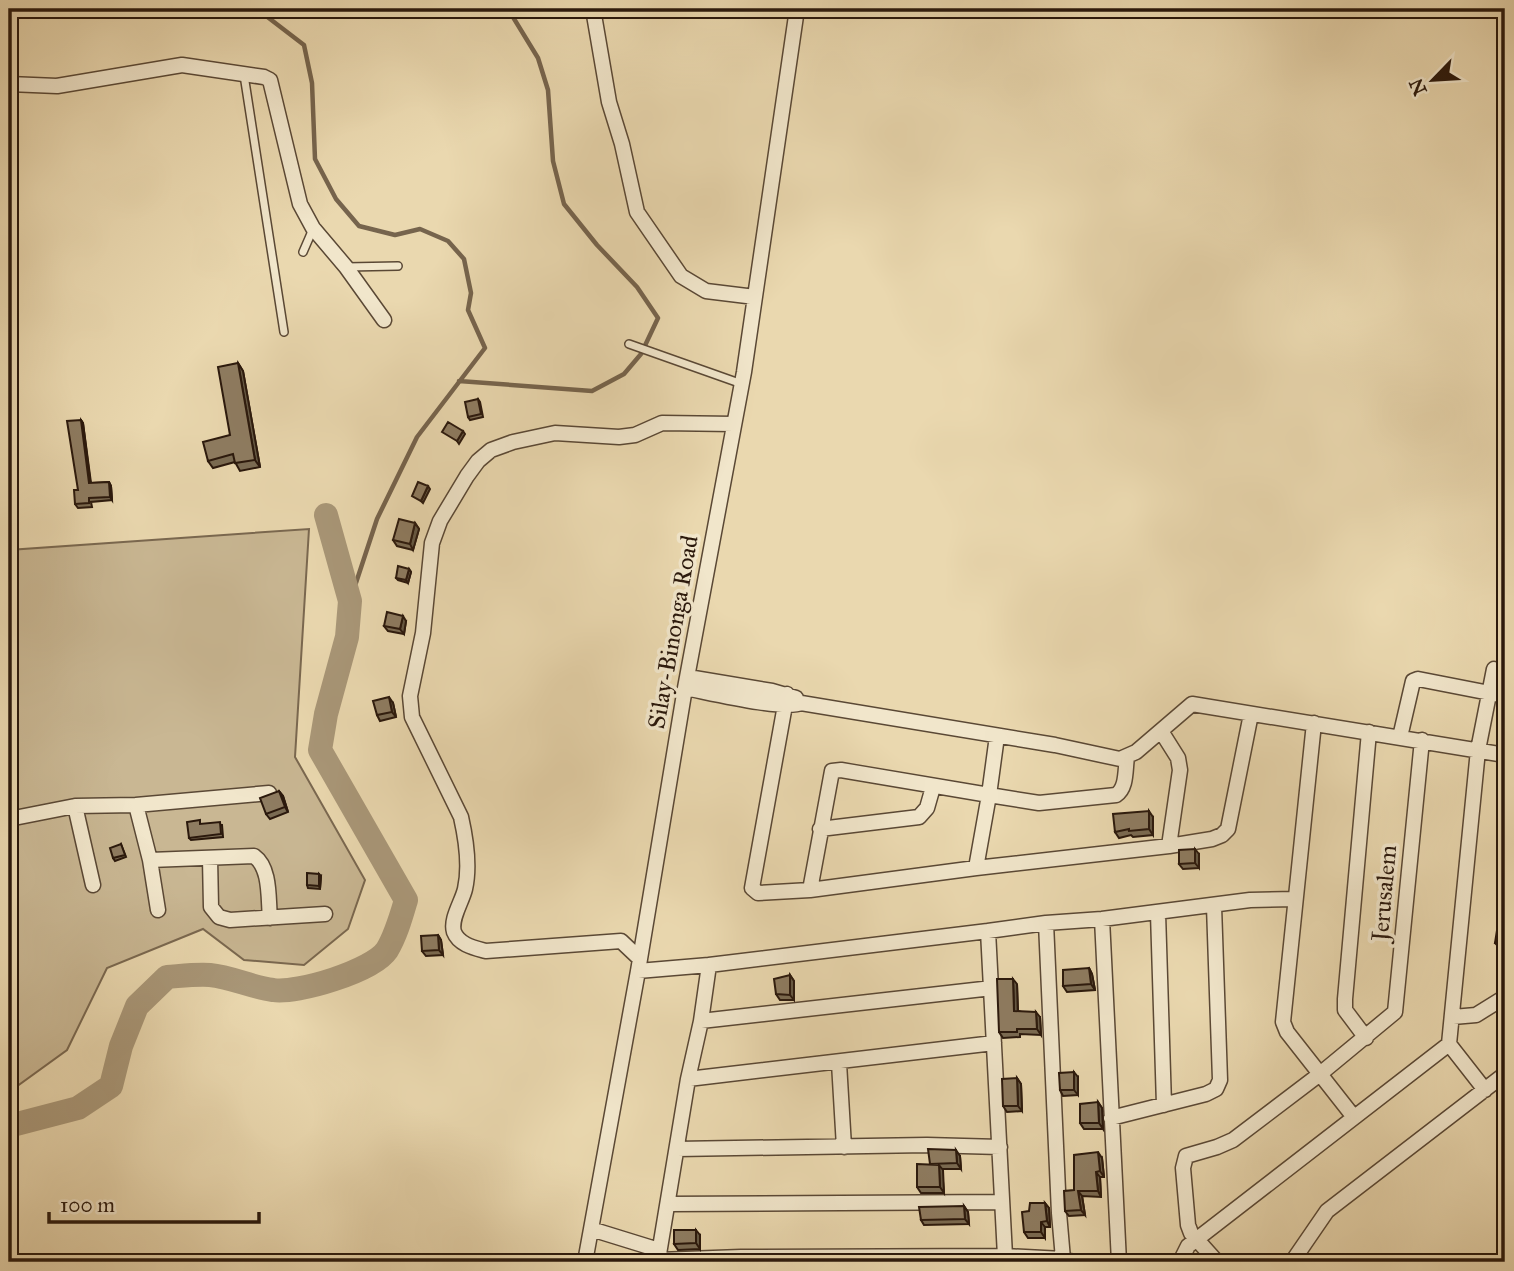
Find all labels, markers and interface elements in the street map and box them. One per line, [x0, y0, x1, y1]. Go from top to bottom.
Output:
north arrow [1398, 46, 1468, 116]
text: N [1404, 75, 1432, 99]
street label: Silay-Binonga Road [641, 533, 705, 731]
street label: Jerusalem [1365, 844, 1403, 945]
scale bar [49, 1180, 259, 1224]
text: 100 m [60, 1192, 115, 1218]

